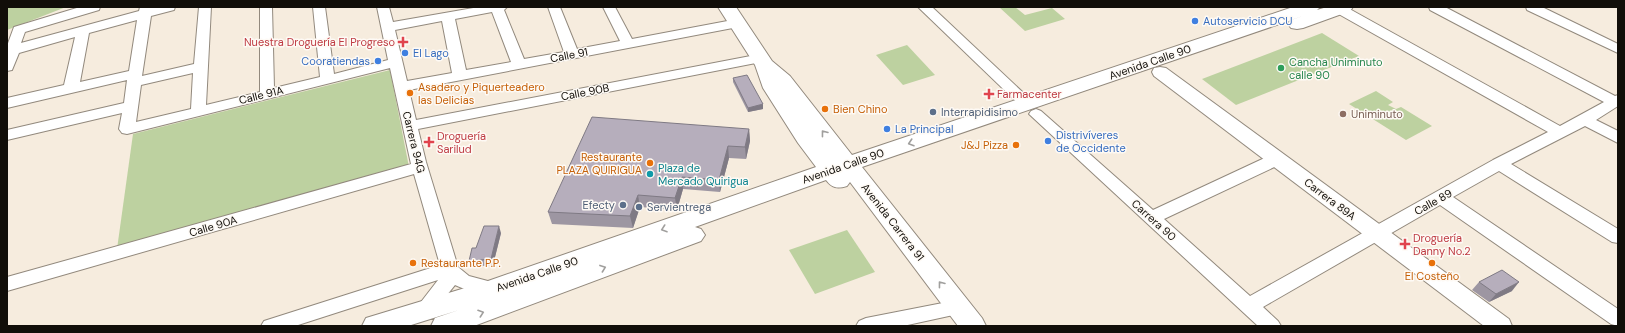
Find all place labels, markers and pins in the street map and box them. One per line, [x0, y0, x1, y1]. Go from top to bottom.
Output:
place label: Autoservicio DCU [1203, 14, 1292, 28]
marker: Autoservicio DCU [1190, 16, 1200, 26]
place label: Nuestra Droguería El Progreso [244, 35, 395, 49]
marker: Nuestra Droguería El Progreso [398, 37, 408, 47]
place label: El Lago [413, 46, 449, 60]
marker: El Lago [400, 48, 410, 58]
place label: Cooratiendas [301, 54, 370, 68]
place label: Cancha Uniminuto calle 90 [1289, 55, 1383, 82]
marker: Cooratiendas [373, 56, 383, 66]
marker: Cancha Uniminuto calle 90 [1276, 63, 1286, 73]
place label: Asadero y Piquerteadero las Delicias [418, 80, 545, 107]
place label: Farmacenter [997, 87, 1062, 101]
marker: Asadero y Piquerteadero las Delicias [405, 88, 415, 98]
marker: Farmacenter [984, 89, 994, 99]
place label: Bien Chino [833, 102, 887, 116]
marker: Bien Chino [820, 104, 830, 114]
place label: Interrapidisimo [941, 105, 1018, 119]
marker: Interrapidisimo [928, 107, 938, 117]
place label: Uniminuto [1351, 107, 1403, 121]
marker: Uniminuto [1338, 109, 1348, 119]
place label: La Principal [895, 122, 953, 136]
marker: La Principal [882, 124, 892, 134]
place label: Distrivíveres de Occidente [1056, 128, 1126, 155]
place label: Droguería Sarilud [437, 129, 486, 156]
marker: Distrivíveres de Occidente [1043, 136, 1053, 146]
marker: Droguería Sarilud [424, 137, 434, 147]
place label: J&J Pizza [961, 138, 1008, 152]
marker: J&J Pizza [1011, 140, 1021, 150]
place label: Restaurante PLAZA QUIRIGUA [556, 150, 642, 177]
marker: Restaurante PLAZA QUIRIGUA [645, 158, 655, 168]
place label: Plaza de Mercado Quirigua [658, 161, 749, 188]
marker: Plaza de Mercado Quirigua [645, 169, 655, 179]
place label: Efecty [582, 198, 615, 212]
marker: Efecty [618, 200, 628, 210]
place label: Servientrega [647, 200, 711, 214]
marker: Servientrega [634, 202, 644, 212]
place label: Droguería Danny No.2 [1413, 231, 1471, 258]
marker: Droguería Danny No.2 [1400, 239, 1410, 249]
place label: Restaurante P.P. [421, 256, 501, 270]
marker: Restaurante P.P. [408, 258, 418, 268]
marker: El Costeño [1427, 258, 1437, 268]
place label: El Costeño [1405, 269, 1459, 283]

